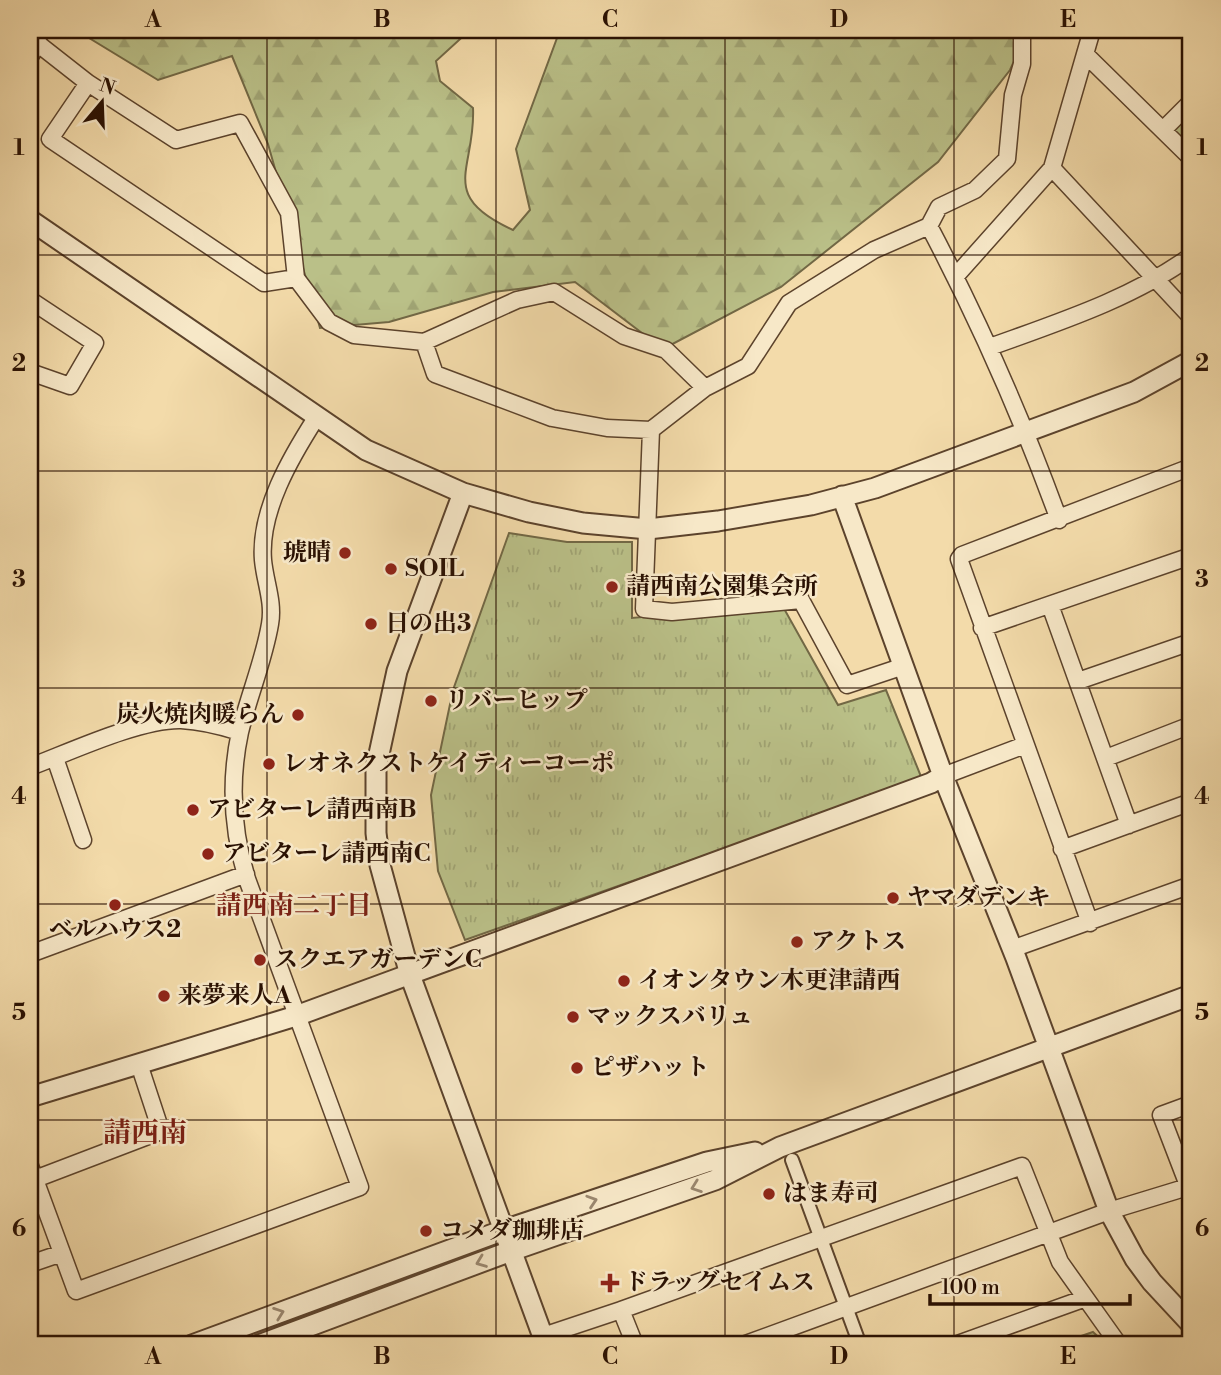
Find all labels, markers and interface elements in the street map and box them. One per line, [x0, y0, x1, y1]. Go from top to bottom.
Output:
text: A [144, 6, 162, 34]
text: B [373, 6, 391, 34]
text: C [602, 6, 618, 34]
text: D [830, 6, 848, 34]
text: E [1060, 6, 1076, 34]
north arrow [66, 66, 136, 136]
text: N [96, 73, 118, 101]
text: 1 [13, 134, 25, 162]
text: 1 [1196, 134, 1208, 162]
text: 2 [12, 350, 26, 378]
text: 2 [1195, 350, 1209, 378]
place label: 琥晴 [283, 538, 331, 568]
marker: 琥晴 [337, 545, 353, 561]
place label: SOIL [405, 554, 464, 584]
marker: SOIL [383, 561, 399, 577]
text: 3 [12, 566, 26, 594]
text: 3 [1195, 566, 1209, 594]
place label: 請西南公園集会所 [626, 572, 818, 602]
marker: 請西南公園集会所 [604, 579, 620, 595]
place label: 日の出3 [385, 609, 471, 639]
marker: 日の出3 [363, 616, 379, 632]
place label: リバーヒップ [445, 686, 589, 716]
marker: リバーヒップ [423, 693, 439, 709]
place label: 炭火焼肉暖らん [116, 700, 284, 730]
marker: 炭火焼肉暖らん [290, 707, 306, 723]
place label: レオネクストケイティーコーポ [283, 749, 614, 779]
marker: レオネクストケイティーコーポ [261, 756, 277, 772]
text: 4 [11, 783, 27, 811]
text: 4 [1194, 783, 1210, 811]
place label: アビターレ請西南B [207, 795, 417, 825]
marker: アビターレ請西南B [185, 802, 201, 818]
place label: アビターレ請西南C [222, 839, 431, 869]
marker: アビターレ請西南C [200, 846, 216, 862]
place label: ヤマダデンキ [907, 883, 1051, 913]
district label: 請西南二丁目 [216, 890, 372, 922]
marker: ヤマダデンキ [885, 890, 901, 906]
marker: ベルハウス2 [107, 897, 123, 913]
place label: ベルハウス2 [49, 915, 181, 945]
place label: アクトス [811, 927, 906, 957]
marker: アクトス [789, 934, 805, 950]
place label: スクエアガーデンC [274, 945, 482, 975]
marker: スクエアガーデンC [252, 952, 268, 968]
place label: イオンタウン木更津請西 [638, 966, 900, 996]
marker: イオンタウン木更津請西 [616, 973, 632, 989]
place label: 来夢来人A [178, 981, 292, 1011]
marker: 来夢来人A [156, 988, 172, 1004]
text: 5 [12, 999, 26, 1027]
text: 5 [1195, 999, 1209, 1027]
place label: マックスバリュ [587, 1002, 753, 1032]
marker: マックスバリュ [565, 1009, 581, 1025]
place label: ピザハット [591, 1053, 710, 1083]
marker: ピザハット [569, 1060, 585, 1076]
district label: 請西南 [103, 1116, 187, 1151]
one-way arrow [691, 1179, 703, 1193]
place label: はま寿司 [783, 1179, 879, 1209]
marker: はま寿司 [761, 1186, 777, 1202]
one-way arrow [586, 1194, 598, 1209]
text: 6 [12, 1215, 26, 1243]
text: 6 [1195, 1215, 1209, 1243]
place label: コメダ珈琲店 [440, 1216, 584, 1246]
marker: コメダ珈琲店 [418, 1223, 434, 1239]
one-way arrow [476, 1254, 488, 1268]
scale bar [930, 1263, 1130, 1307]
place label: ドラッグセイムス [624, 1268, 815, 1298]
marker: ドラッグセイムス [602, 1275, 618, 1291]
text: 100 m [941, 1275, 1000, 1301]
one-way arrow [272, 1307, 284, 1321]
text: A [144, 1343, 162, 1371]
text: B [373, 1343, 391, 1371]
text: C [602, 1343, 618, 1371]
text: D [830, 1343, 848, 1371]
text: E [1060, 1343, 1076, 1371]

